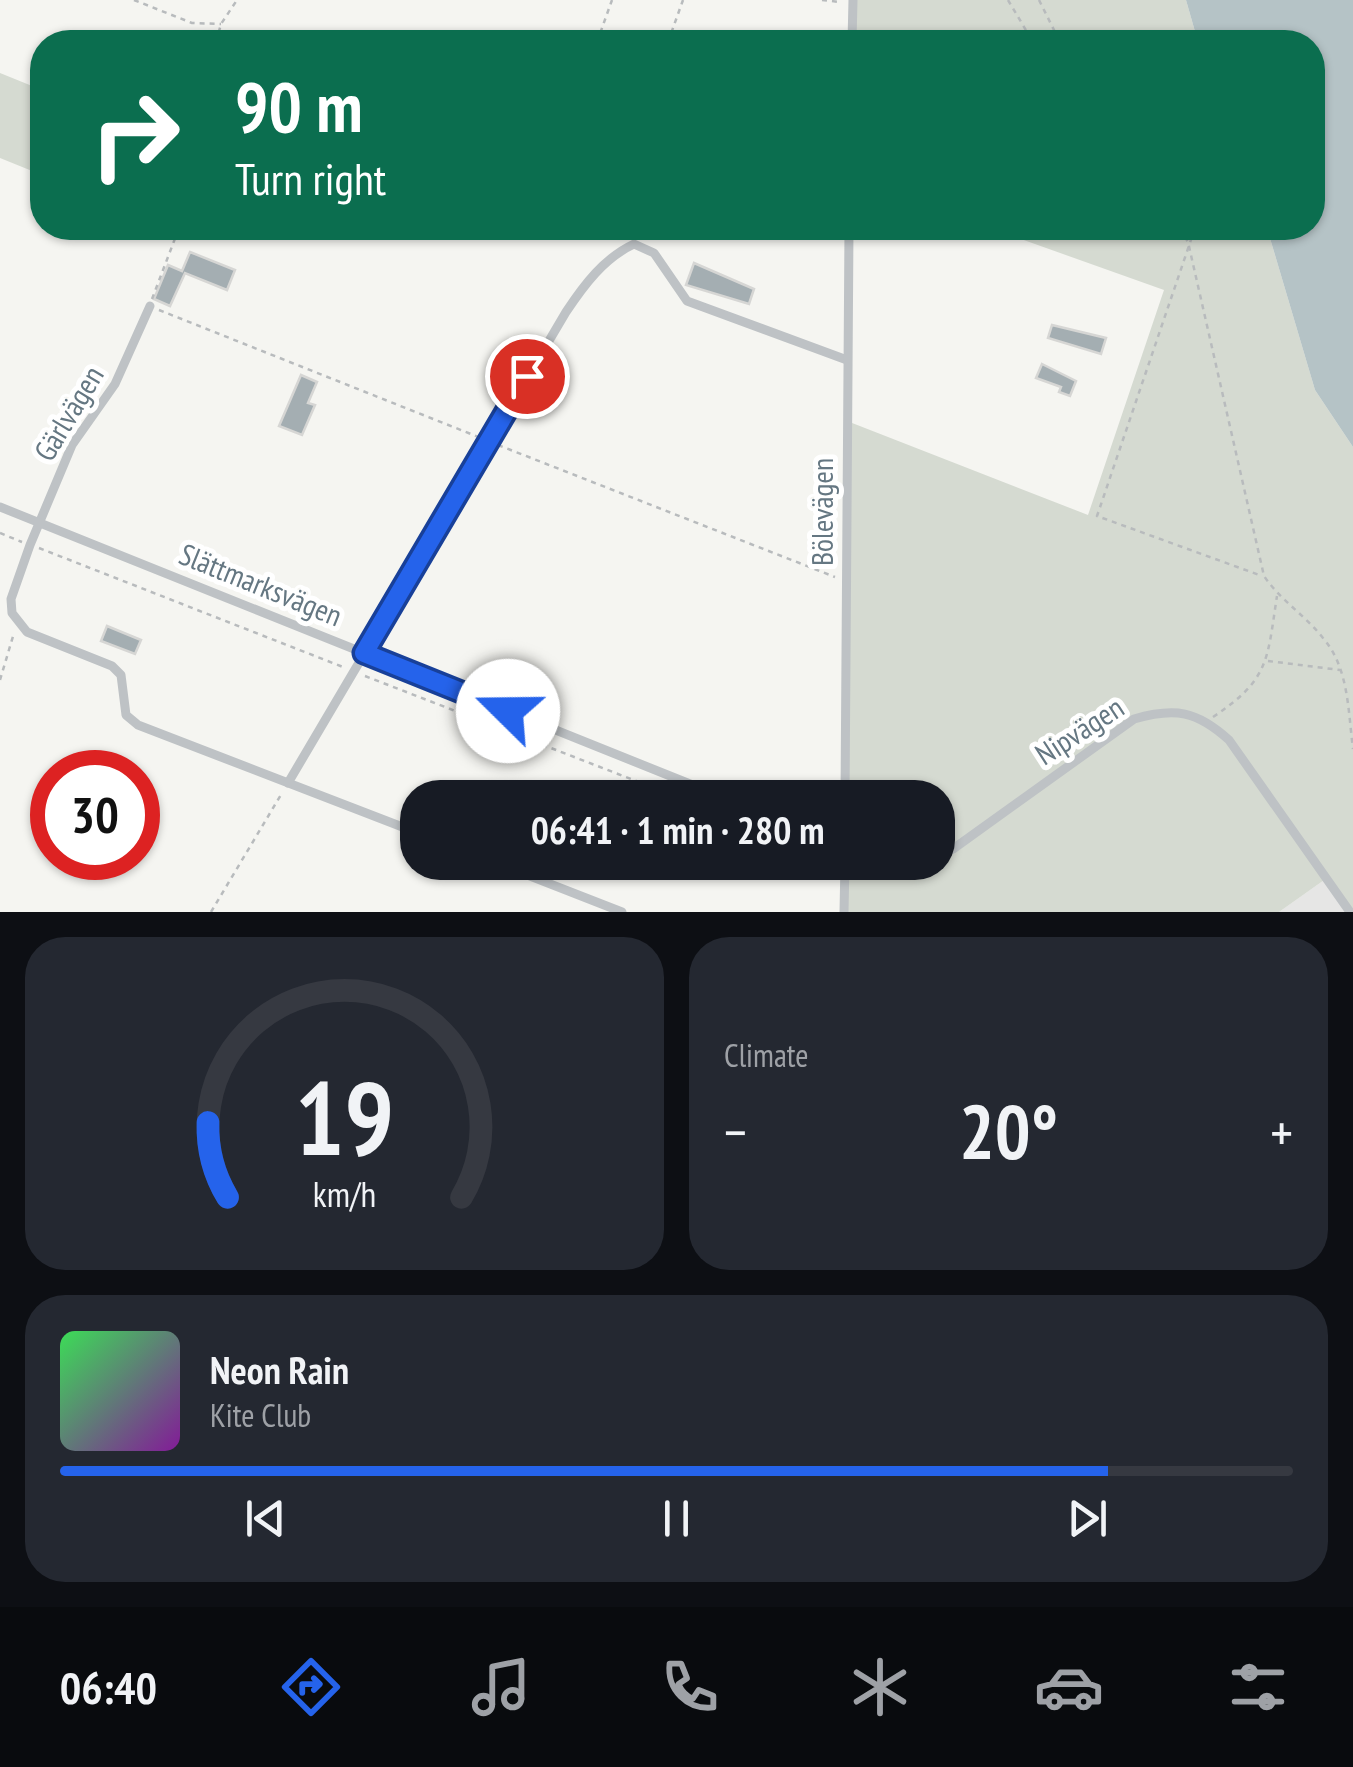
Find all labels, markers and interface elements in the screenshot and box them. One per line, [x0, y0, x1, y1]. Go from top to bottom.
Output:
text: 90 m [235, 61, 363, 151]
icon: right [70, 70, 200, 200]
text: Turn right [235, 149, 386, 207]
pin [485, 334, 570, 419]
icon: arrive [500, 349, 555, 404]
street label: Gärlvägen [24, 358, 112, 468]
street label: Bölevägen [802, 458, 841, 566]
street label: Slättmarksvägen [174, 534, 348, 634]
position arrow [456, 659, 560, 763]
street label: Nipvägen [1027, 687, 1131, 773]
speed limit sign: 30 [30, 750, 160, 880]
text: 06:41 · 1 min · 280 m [531, 805, 824, 854]
text: Climate [724, 1034, 808, 1076]
text: 19 [295, 1049, 394, 1184]
text: 20° [959, 1083, 1058, 1180]
text: − [724, 1096, 747, 1167]
text: + [1270, 1096, 1293, 1167]
text: km/h [313, 1171, 376, 1217]
text: Neon Rain [210, 1345, 349, 1394]
text: Kite Club [210, 1394, 311, 1436]
icon: previous [238, 1491, 293, 1546]
icon: pause [649, 1491, 704, 1546]
icon: next [1060, 1491, 1115, 1546]
icon: directions [276, 1652, 346, 1722]
icon: music [466, 1652, 536, 1722]
icon: phone [655, 1652, 725, 1722]
icon: climate [845, 1652, 915, 1722]
icon: car [1034, 1652, 1104, 1722]
icon: filters [1223, 1652, 1293, 1722]
text: 06:40 [60, 1658, 157, 1716]

